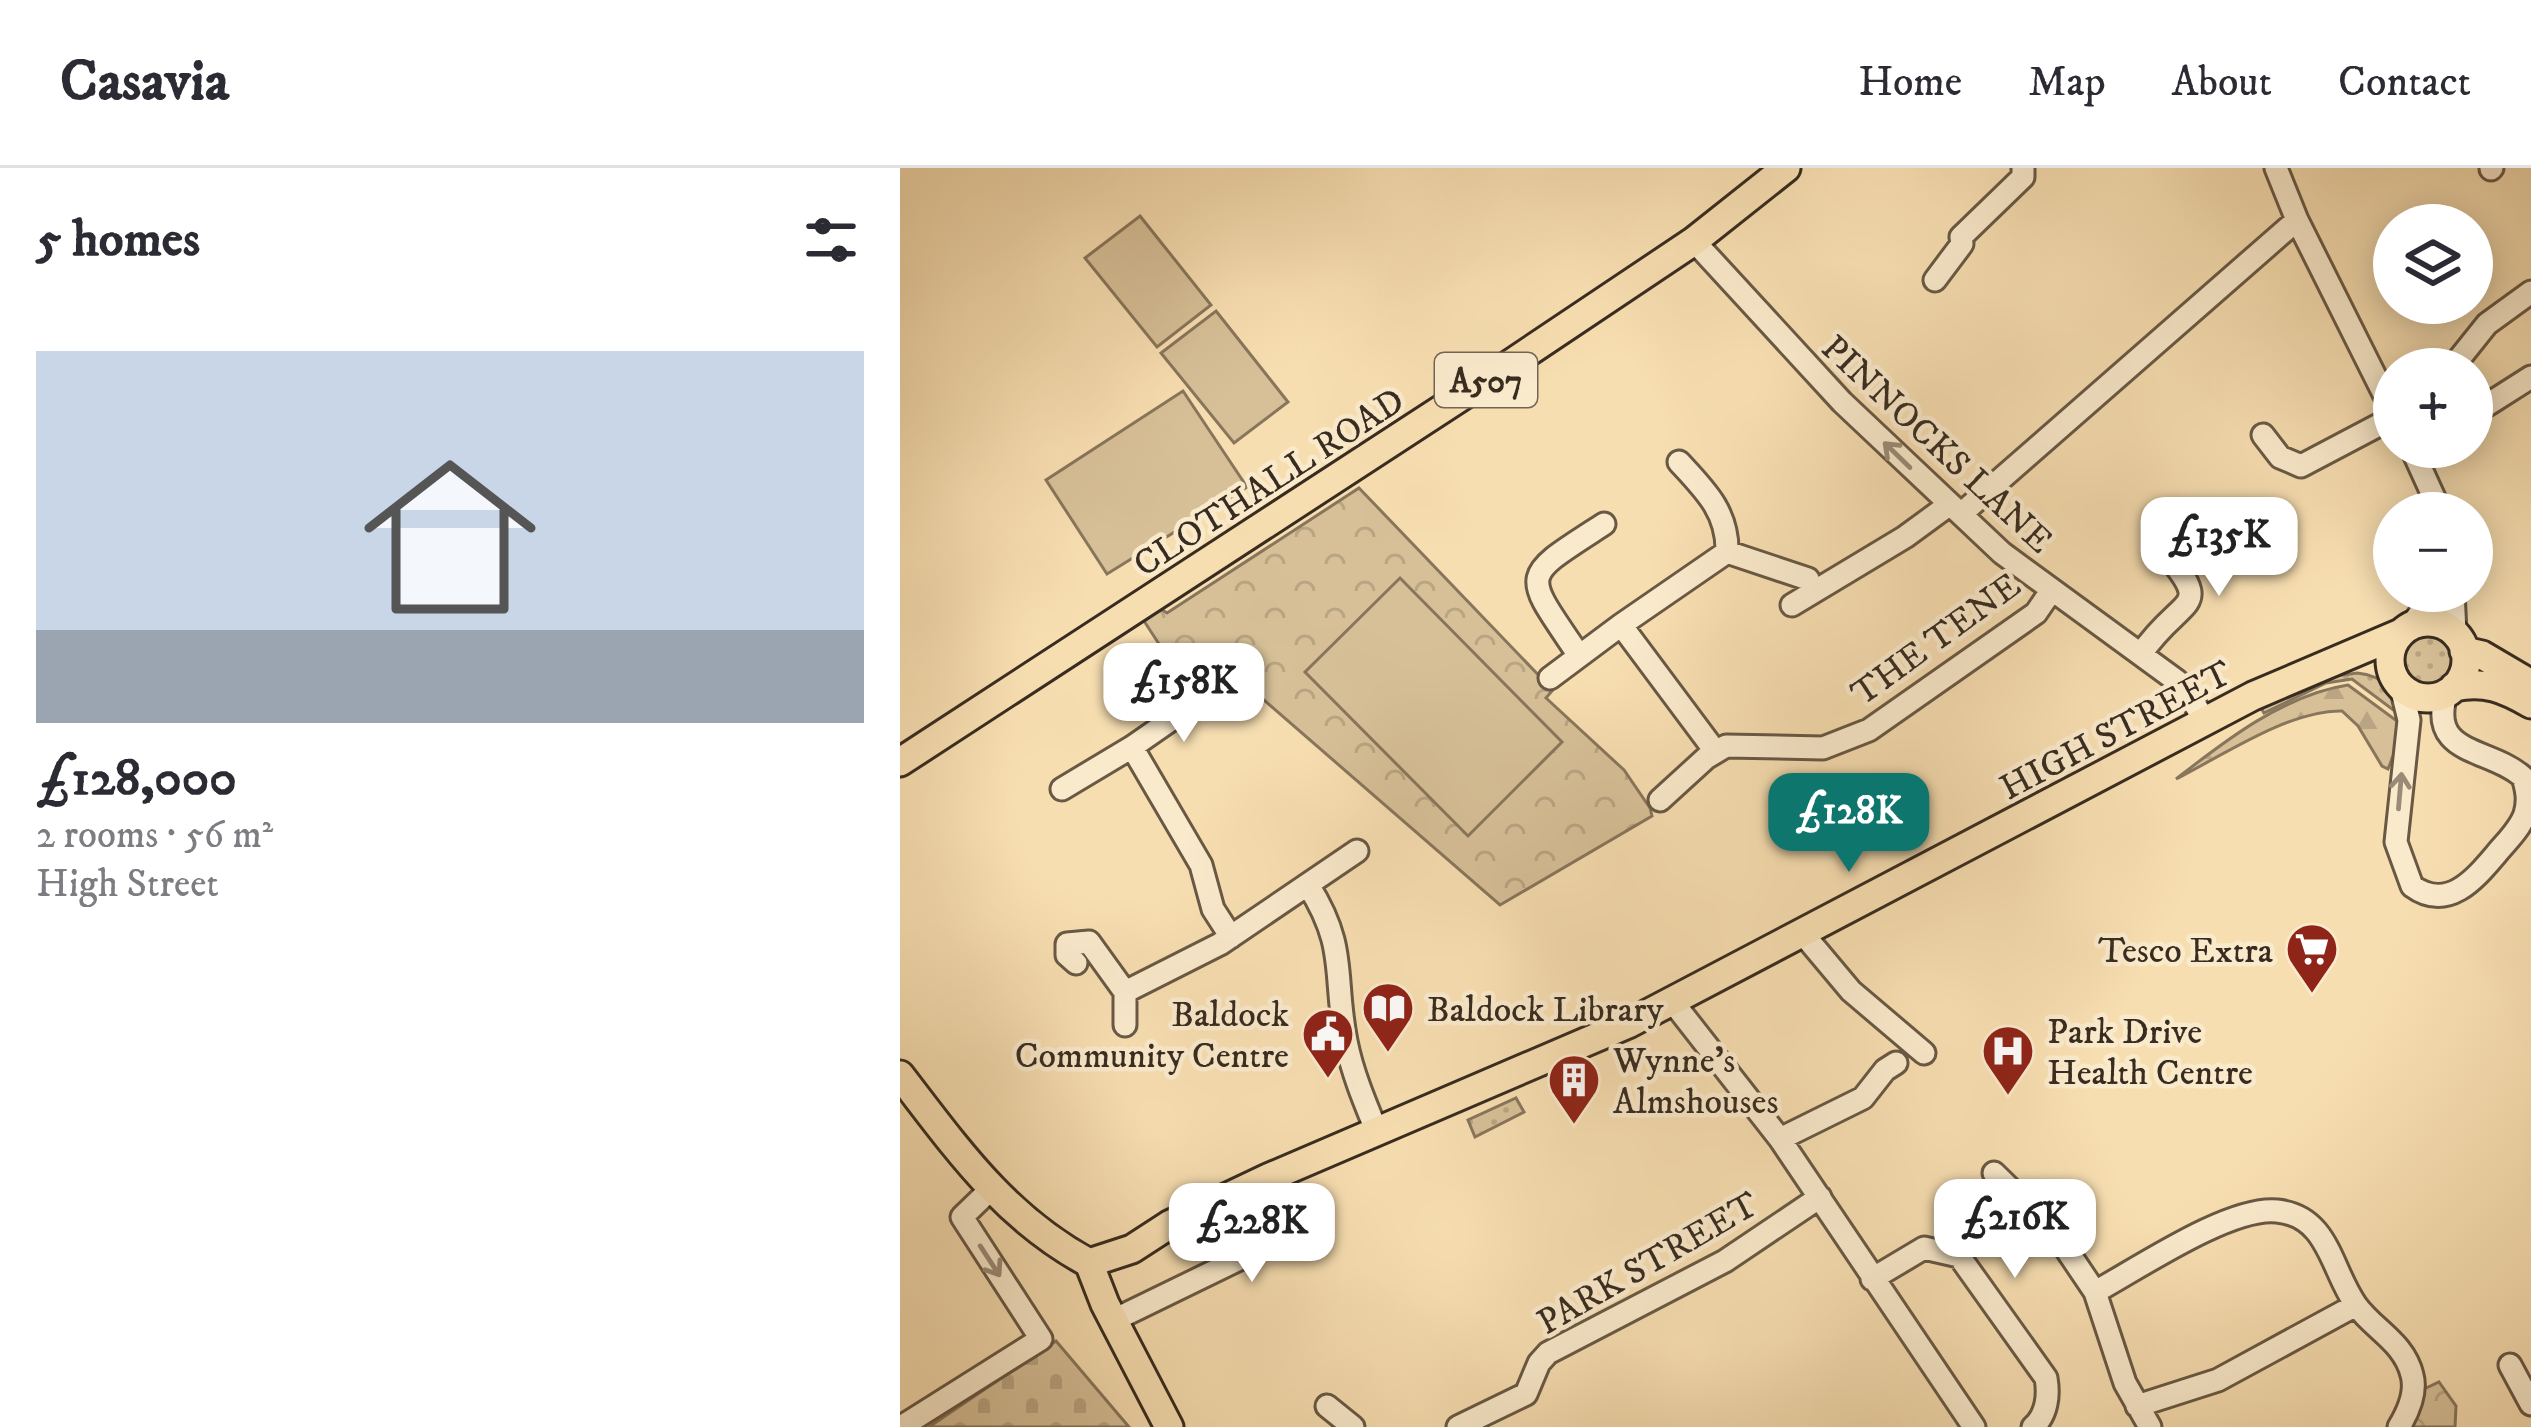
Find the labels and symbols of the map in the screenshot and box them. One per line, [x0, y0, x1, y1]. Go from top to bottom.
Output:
street label: PINNOCKS LANE [1811, 326, 2061, 564]
road number: A507 [1435, 353, 1537, 407]
street label: CLOTHALL ROAD [1125, 379, 1413, 587]
one-way arrow [1883, 441, 1912, 469]
pin: £135K [2135, 497, 2303, 599]
street label: THE TENE [1843, 563, 2030, 717]
pin: £158K [1100, 643, 1268, 745]
street label: HIGH STREET [1993, 651, 2240, 811]
one-way arrow [2388, 772, 2411, 811]
pin: £128K [1765, 773, 1933, 875]
supermarket icon: Tesco Extra [2284, 921, 2340, 995]
place label: Tesco Extra [2098, 929, 2274, 974]
library icon: Baldock Library [1360, 980, 1416, 1054]
place label: Baldock Library [1427, 988, 1664, 1033]
place label: Baldock Community Centre [1015, 993, 1289, 1079]
public building icon: Baldock Community Centre [1300, 1006, 1356, 1080]
place label: Park Drive Health Centre [2047, 1010, 2253, 1096]
hospital icon: Park Drive Health Centre [1980, 1023, 2036, 1097]
place label: Wynne's Almshouses [1612, 1039, 1778, 1125]
building icon: Wynne's Almshouses [1546, 1052, 1602, 1126]
pin: £216K [1931, 1179, 2099, 1281]
pin: £228K [1168, 1183, 1336, 1285]
street label: PARK STREET [1530, 1183, 1767, 1346]
one-way arrow [978, 1243, 1003, 1277]

